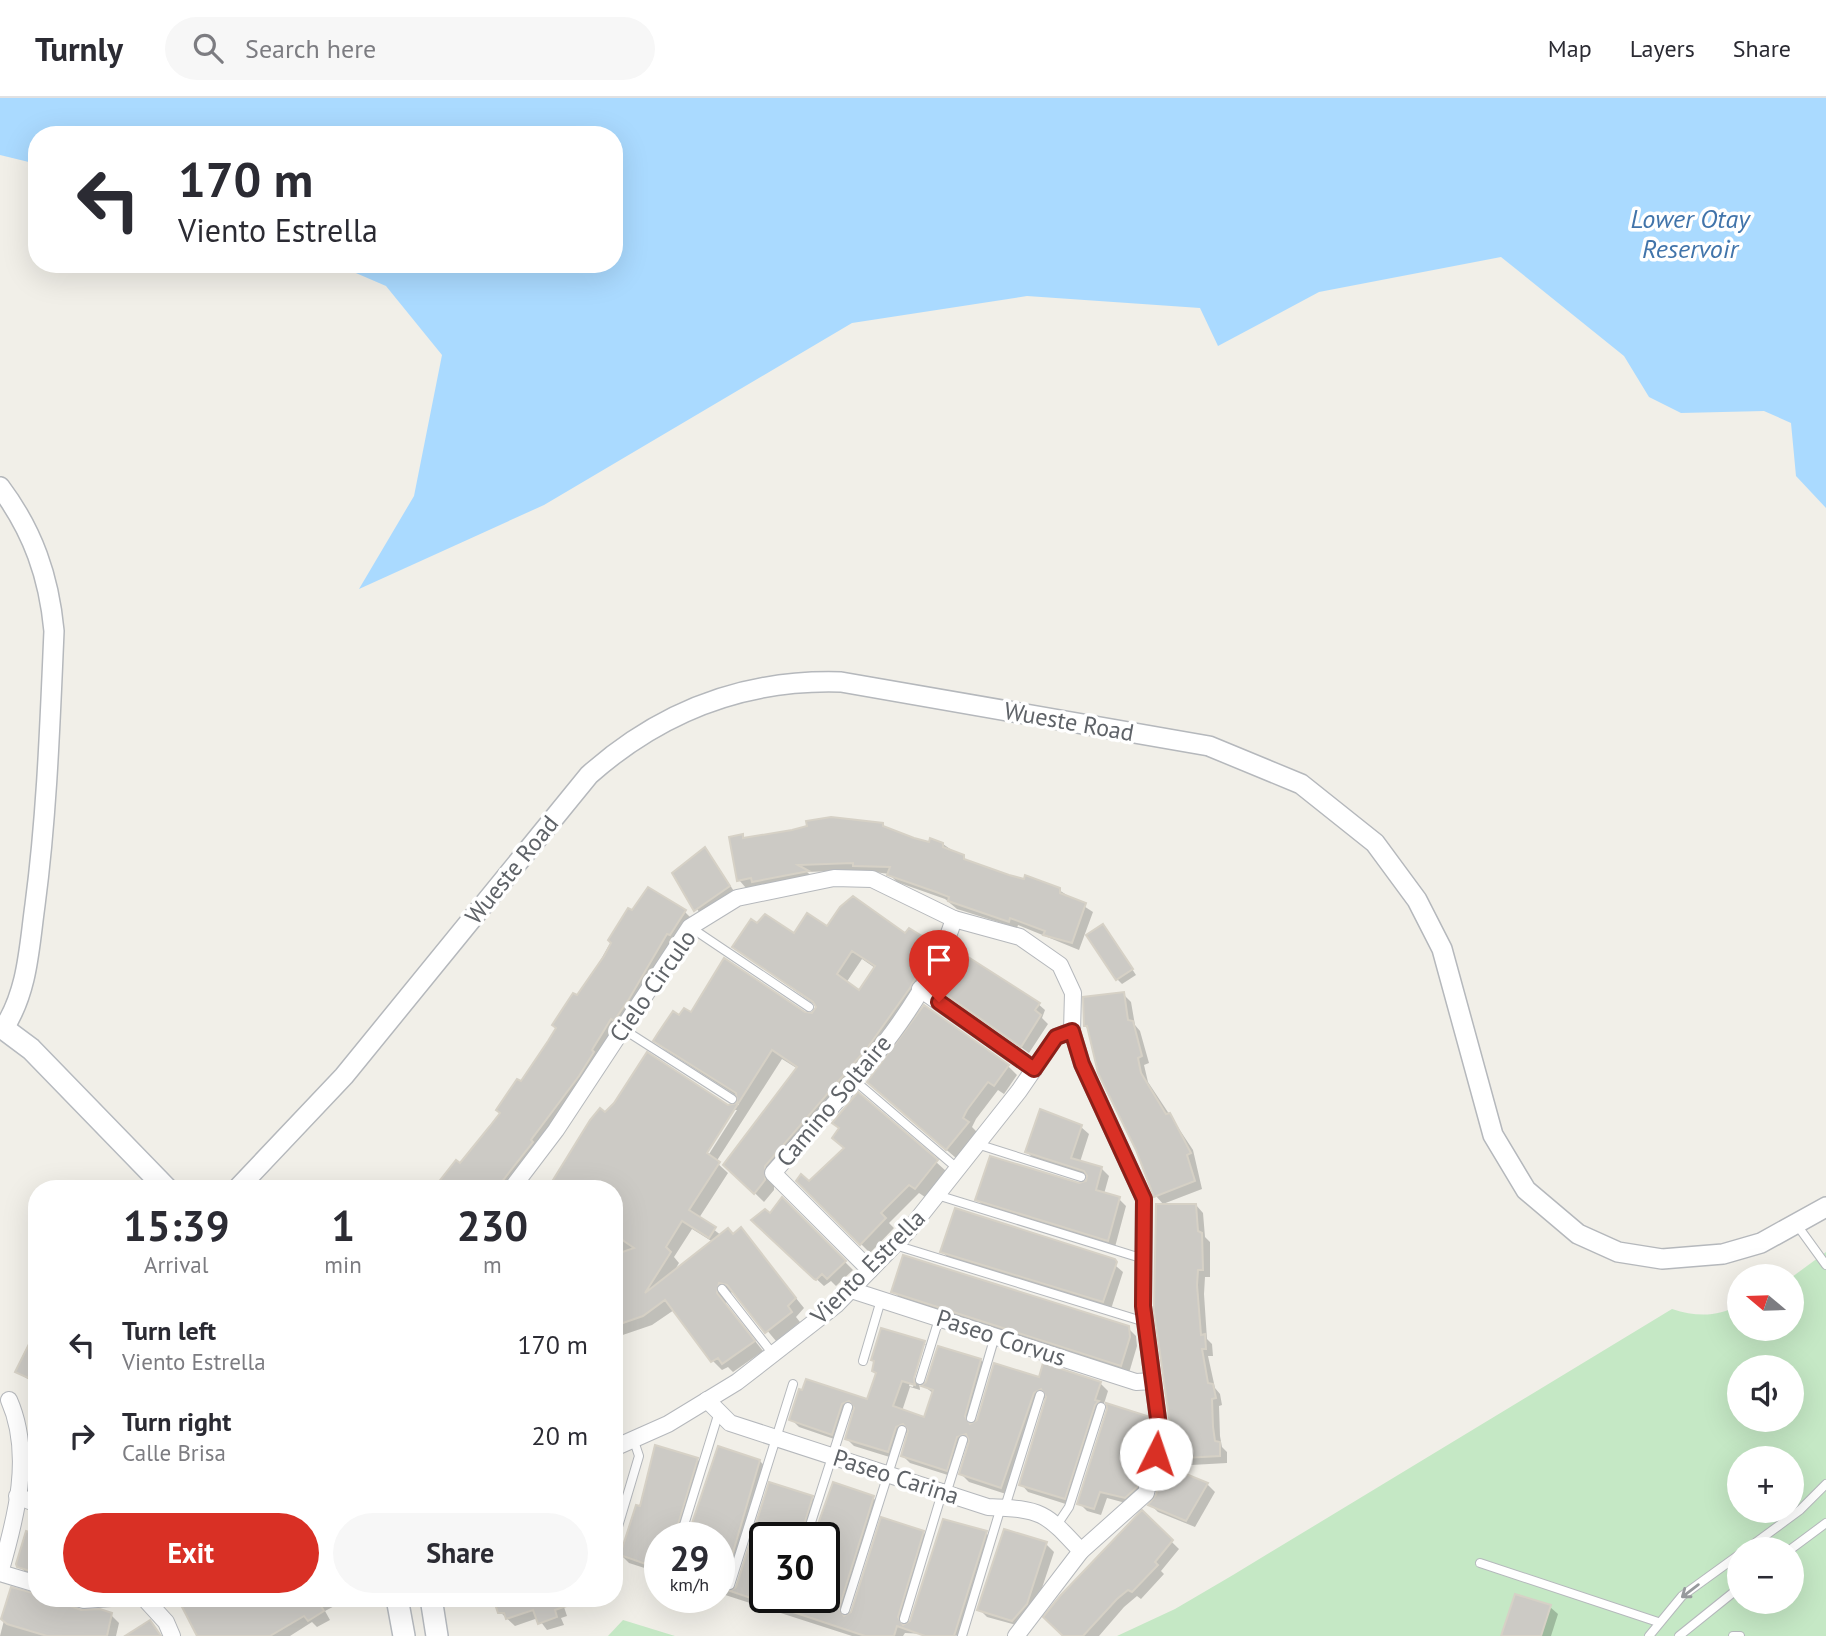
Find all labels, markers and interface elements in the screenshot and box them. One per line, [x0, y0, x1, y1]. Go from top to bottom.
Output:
search box [165, 17, 655, 80]
text: Turnly [35, 27, 123, 70]
icon: search [189, 29, 227, 67]
text: Search here [245, 32, 376, 65]
text: Map [1548, 33, 1592, 64]
text: Layers [1630, 33, 1695, 64]
text: Share [1733, 33, 1791, 64]
text: 170 m [178, 147, 313, 211]
icon: left [63, 154, 154, 245]
water label: Lower Otay Reservoir [1630, 202, 1751, 265]
text: Viento Estrella [178, 209, 378, 251]
street label: Wueste Road [1002, 695, 1136, 748]
street label: Wueste Road [458, 809, 565, 931]
street label: Cielo Circulo [602, 923, 703, 1048]
pin [909, 930, 969, 1002]
icon: arrive [920, 941, 958, 979]
street label: Camino Soltaire [769, 1028, 898, 1173]
text: 15:39 [123, 1198, 229, 1253]
text: 1 [331, 1198, 355, 1253]
text: 230 [457, 1198, 528, 1253]
street label: Viento Estrella [803, 1203, 932, 1331]
text: Arrival [144, 1250, 208, 1279]
text: min [324, 1250, 362, 1279]
text: m [483, 1250, 502, 1279]
north arrow [1727, 1264, 1804, 1340]
map controls [1727, 1264, 1804, 1614]
street label: Paseo Corvus [933, 1302, 1070, 1373]
text: Turn left [122, 1314, 216, 1347]
icon: left [63, 1326, 101, 1364]
text: 170 m [517, 1328, 588, 1361]
text: Viento Estrella [122, 1347, 266, 1376]
button: sound [1727, 1355, 1804, 1432]
text: Turn right [122, 1405, 231, 1438]
icon: right [63, 1417, 101, 1455]
position arrow [1119, 1417, 1193, 1491]
text: 20 m [532, 1419, 588, 1452]
text: Calle Brisa [122, 1438, 226, 1467]
street label: Paseo Carina [829, 1442, 963, 1511]
button: + [1727, 1446, 1804, 1523]
button: Exit [63, 1513, 319, 1593]
button: Share [333, 1513, 588, 1593]
speed limit sign: 30 [749, 1522, 840, 1613]
text: 29 [670, 1535, 709, 1581]
button: − [1727, 1537, 1804, 1614]
text: km/h [670, 1573, 709, 1596]
one-way arrow [1681, 1583, 1700, 1598]

